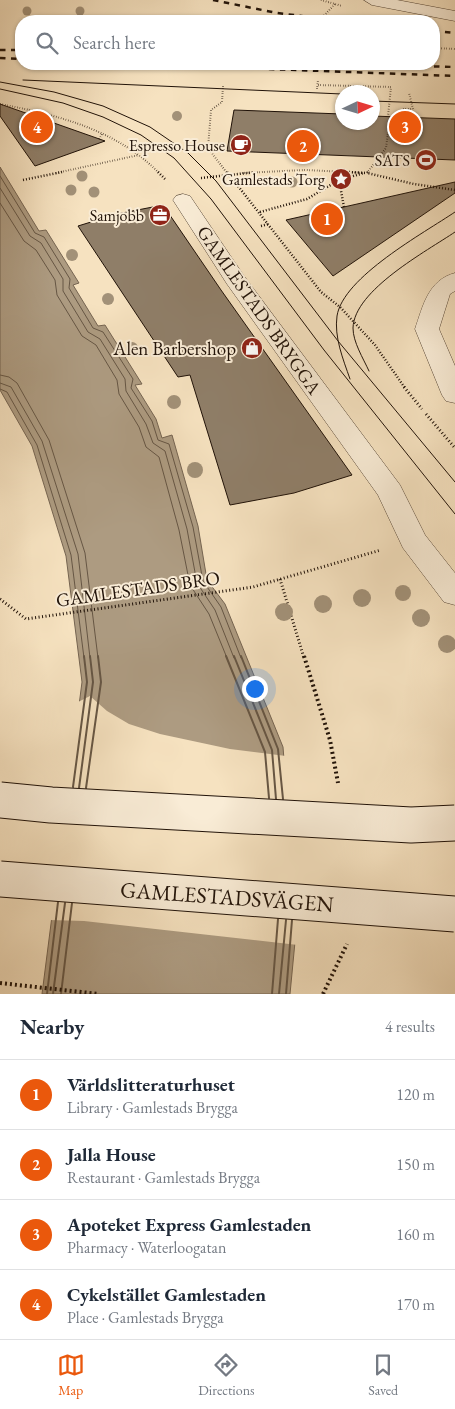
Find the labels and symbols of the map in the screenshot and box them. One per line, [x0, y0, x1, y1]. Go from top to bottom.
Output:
north arrow [335, 85, 380, 130]
pin: 4 [21, 108, 53, 146]
pin: 3 [389, 108, 421, 146]
pin: 2 [287, 127, 319, 165]
cafe icon: Espresso House [229, 133, 253, 157]
place label: Espresso House [129, 135, 225, 156]
sports icon: SATS [414, 148, 438, 172]
place label: SATS [375, 150, 410, 171]
place icon: Gamlestads Torg [329, 167, 353, 191]
place label: Gamlestads Torg [222, 169, 326, 190]
pin: 1 [311, 200, 343, 238]
office icon: Samjobb [148, 203, 172, 227]
place label: Samjobb [90, 205, 144, 226]
street label: GAMLESTADS BRYGGA [191, 221, 327, 400]
place label: Alen Barbershop [112, 336, 236, 361]
shop icon: Alen Barbershop [240, 336, 264, 360]
street label: GAMLESTADS BRO [54, 565, 222, 613]
your location [242, 676, 268, 702]
street label: GAMLESTADSVÄGEN [119, 875, 335, 919]

